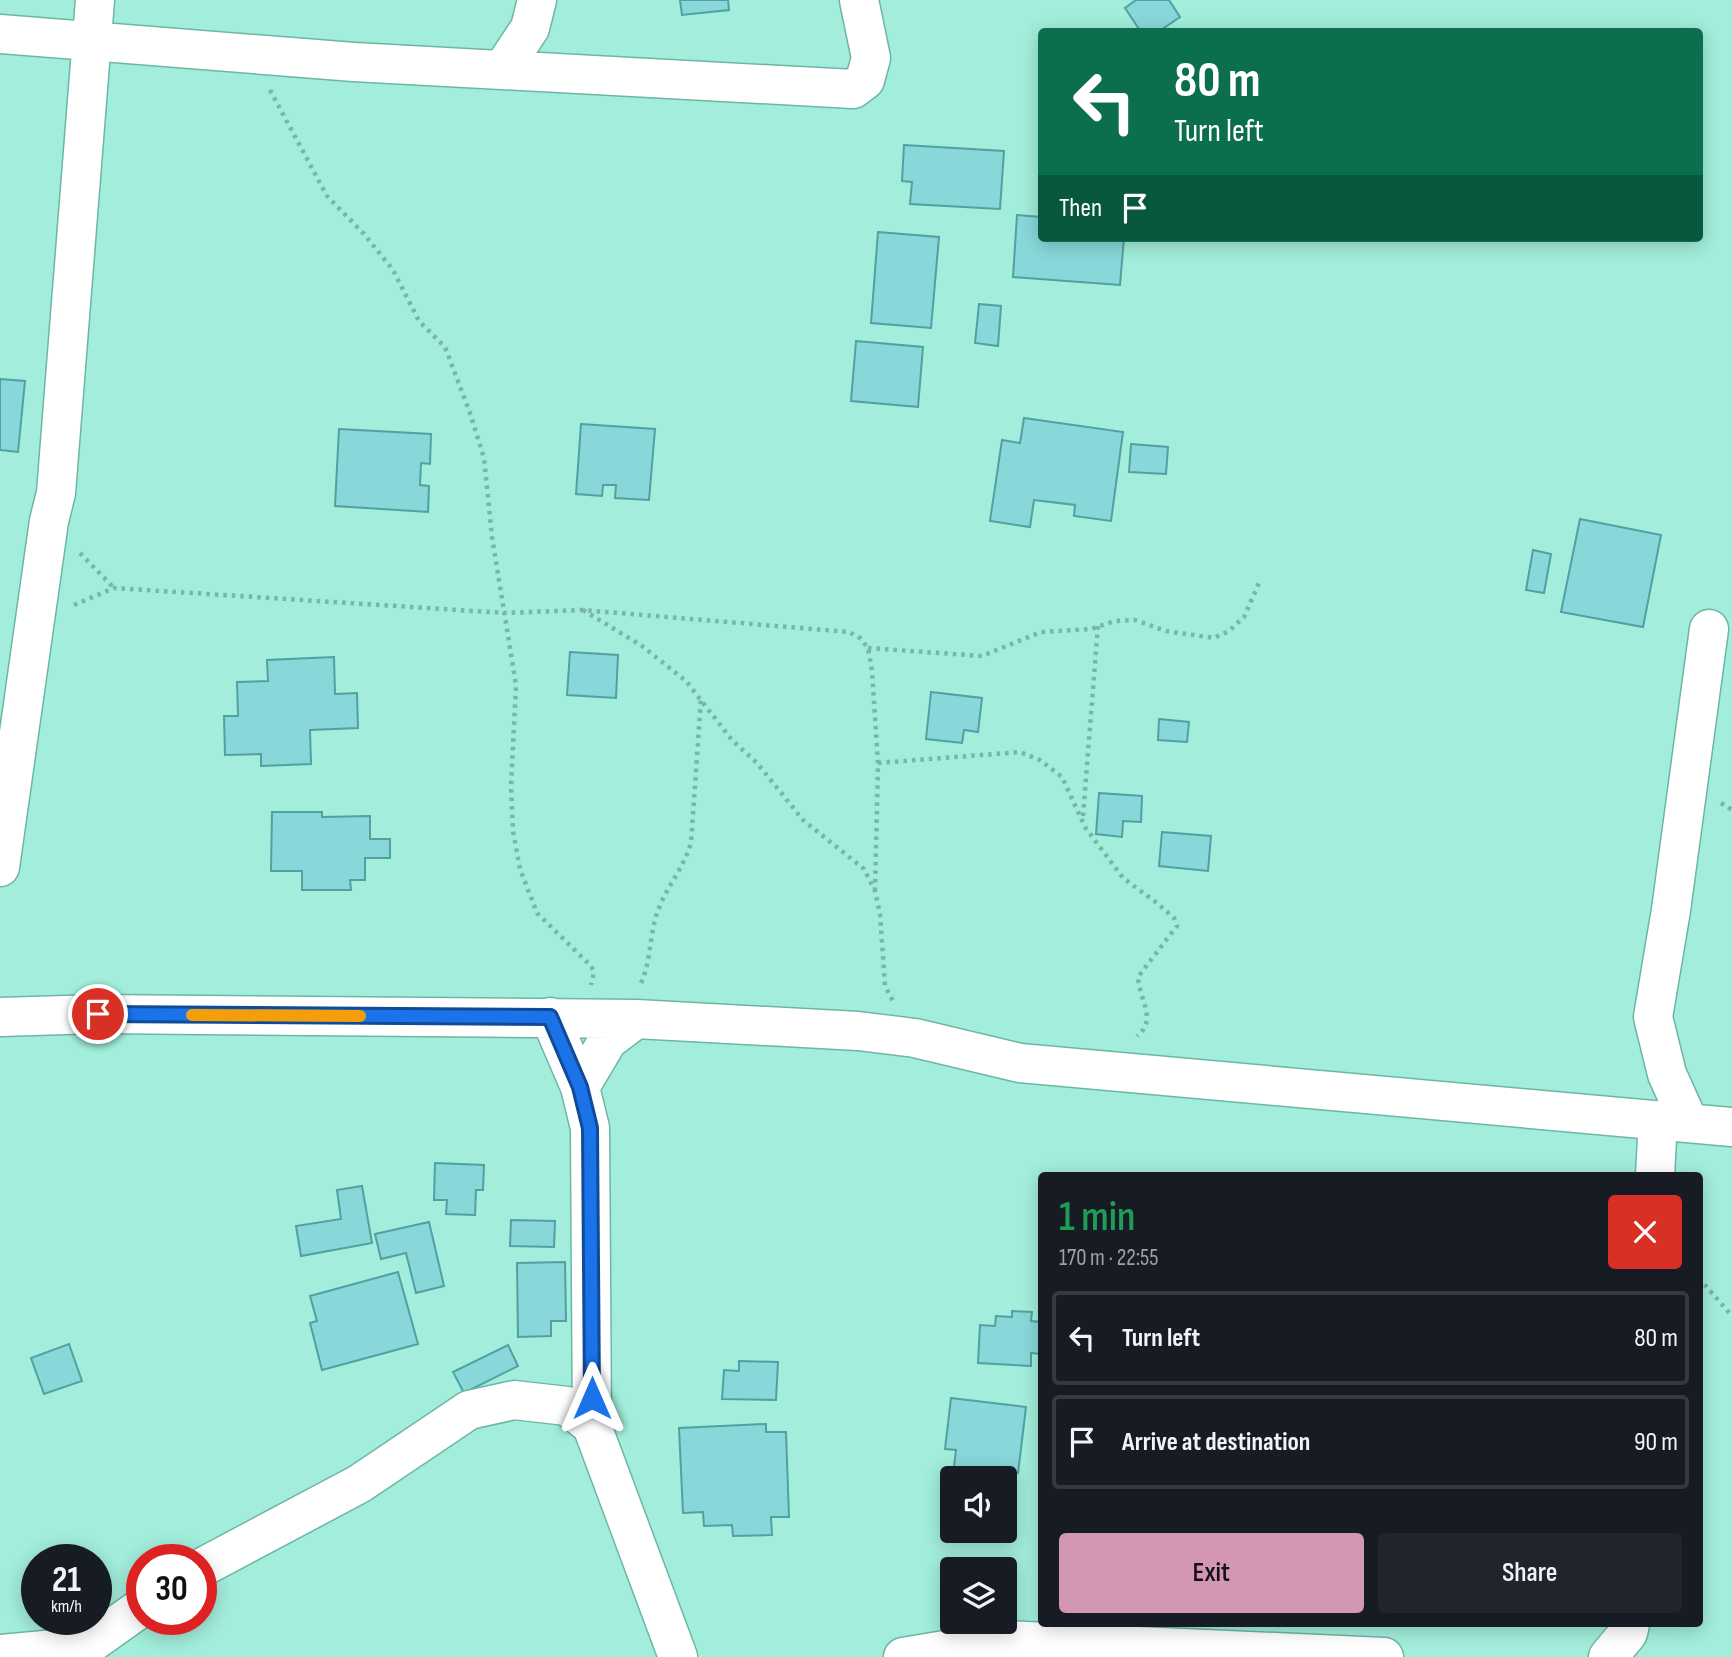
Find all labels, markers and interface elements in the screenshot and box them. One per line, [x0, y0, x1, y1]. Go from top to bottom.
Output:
text: 80 m [1174, 52, 1261, 111]
icon: left [1059, 56, 1150, 147]
text: Turn left [1174, 112, 1264, 151]
icon: arrive [1116, 189, 1154, 227]
text: Then [1059, 193, 1102, 224]
pin [68, 984, 128, 1044]
icon: arrive [79, 995, 117, 1033]
text: 1 min [1059, 1192, 1135, 1243]
button: close [1608, 1195, 1682, 1269]
text: 170 m · 22:55 [1059, 1244, 1158, 1272]
icon: left [1063, 1319, 1101, 1357]
text: Turn left [1122, 1323, 1200, 1354]
text: 80 m [1634, 1323, 1678, 1354]
position arrow [555, 1361, 629, 1435]
icon: arrive [1063, 1423, 1101, 1461]
text: Arrive at destination [1122, 1427, 1310, 1458]
text: 90 m [1634, 1427, 1678, 1458]
map controls [940, 1466, 1017, 1634]
button: sound [940, 1466, 1017, 1543]
button: Exit [1059, 1533, 1364, 1613]
button: Share [1378, 1533, 1682, 1613]
speed limit sign: 30 [126, 1544, 217, 1635]
button: layers [940, 1557, 1017, 1634]
text: 21 [52, 1559, 81, 1602]
text: km/h [51, 1596, 82, 1617]

